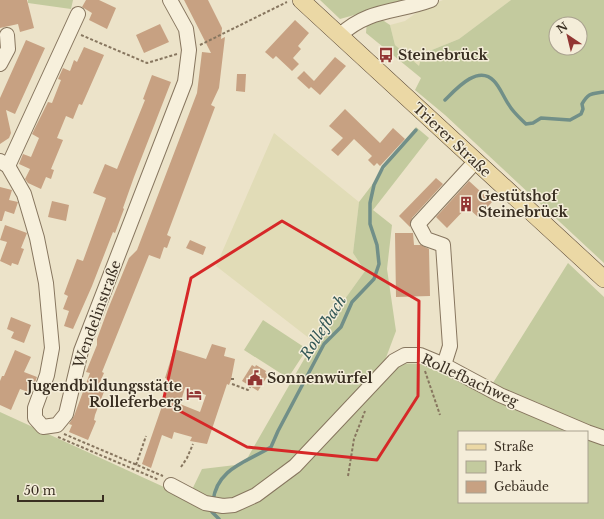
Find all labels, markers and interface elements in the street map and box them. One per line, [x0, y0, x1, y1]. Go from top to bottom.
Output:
north arrow [548, 16, 588, 56]
text: N [554, 19, 571, 37]
bus stop icon: Steinebrück [377, 46, 395, 64]
place label: Steinebrück [398, 46, 488, 64]
street label: Trierer Straße [409, 99, 495, 181]
place label: Gestütshof Steinebrück [478, 187, 568, 221]
building icon: Gestütshof Steinebrück [457, 195, 475, 213]
street label: Wendelinstraße [69, 258, 125, 371]
water label: Rollefbach [295, 291, 350, 363]
street label: Rollefbachweg [419, 350, 522, 411]
public building icon: Sonnenwürfel [246, 369, 264, 387]
place label: Sonnenwürfel [267, 369, 372, 387]
place label: Jugendbildungsstätte Rolleferberg [24, 377, 182, 411]
hotel icon: Jugendbildungsstätte Rolleferberg [185, 385, 203, 403]
legend [458, 431, 588, 503]
text: Straße [494, 439, 534, 454]
text: Park [494, 459, 522, 474]
scale bar [18, 477, 103, 503]
text: Gebäude [494, 479, 549, 494]
text: 50 m [24, 483, 56, 498]

